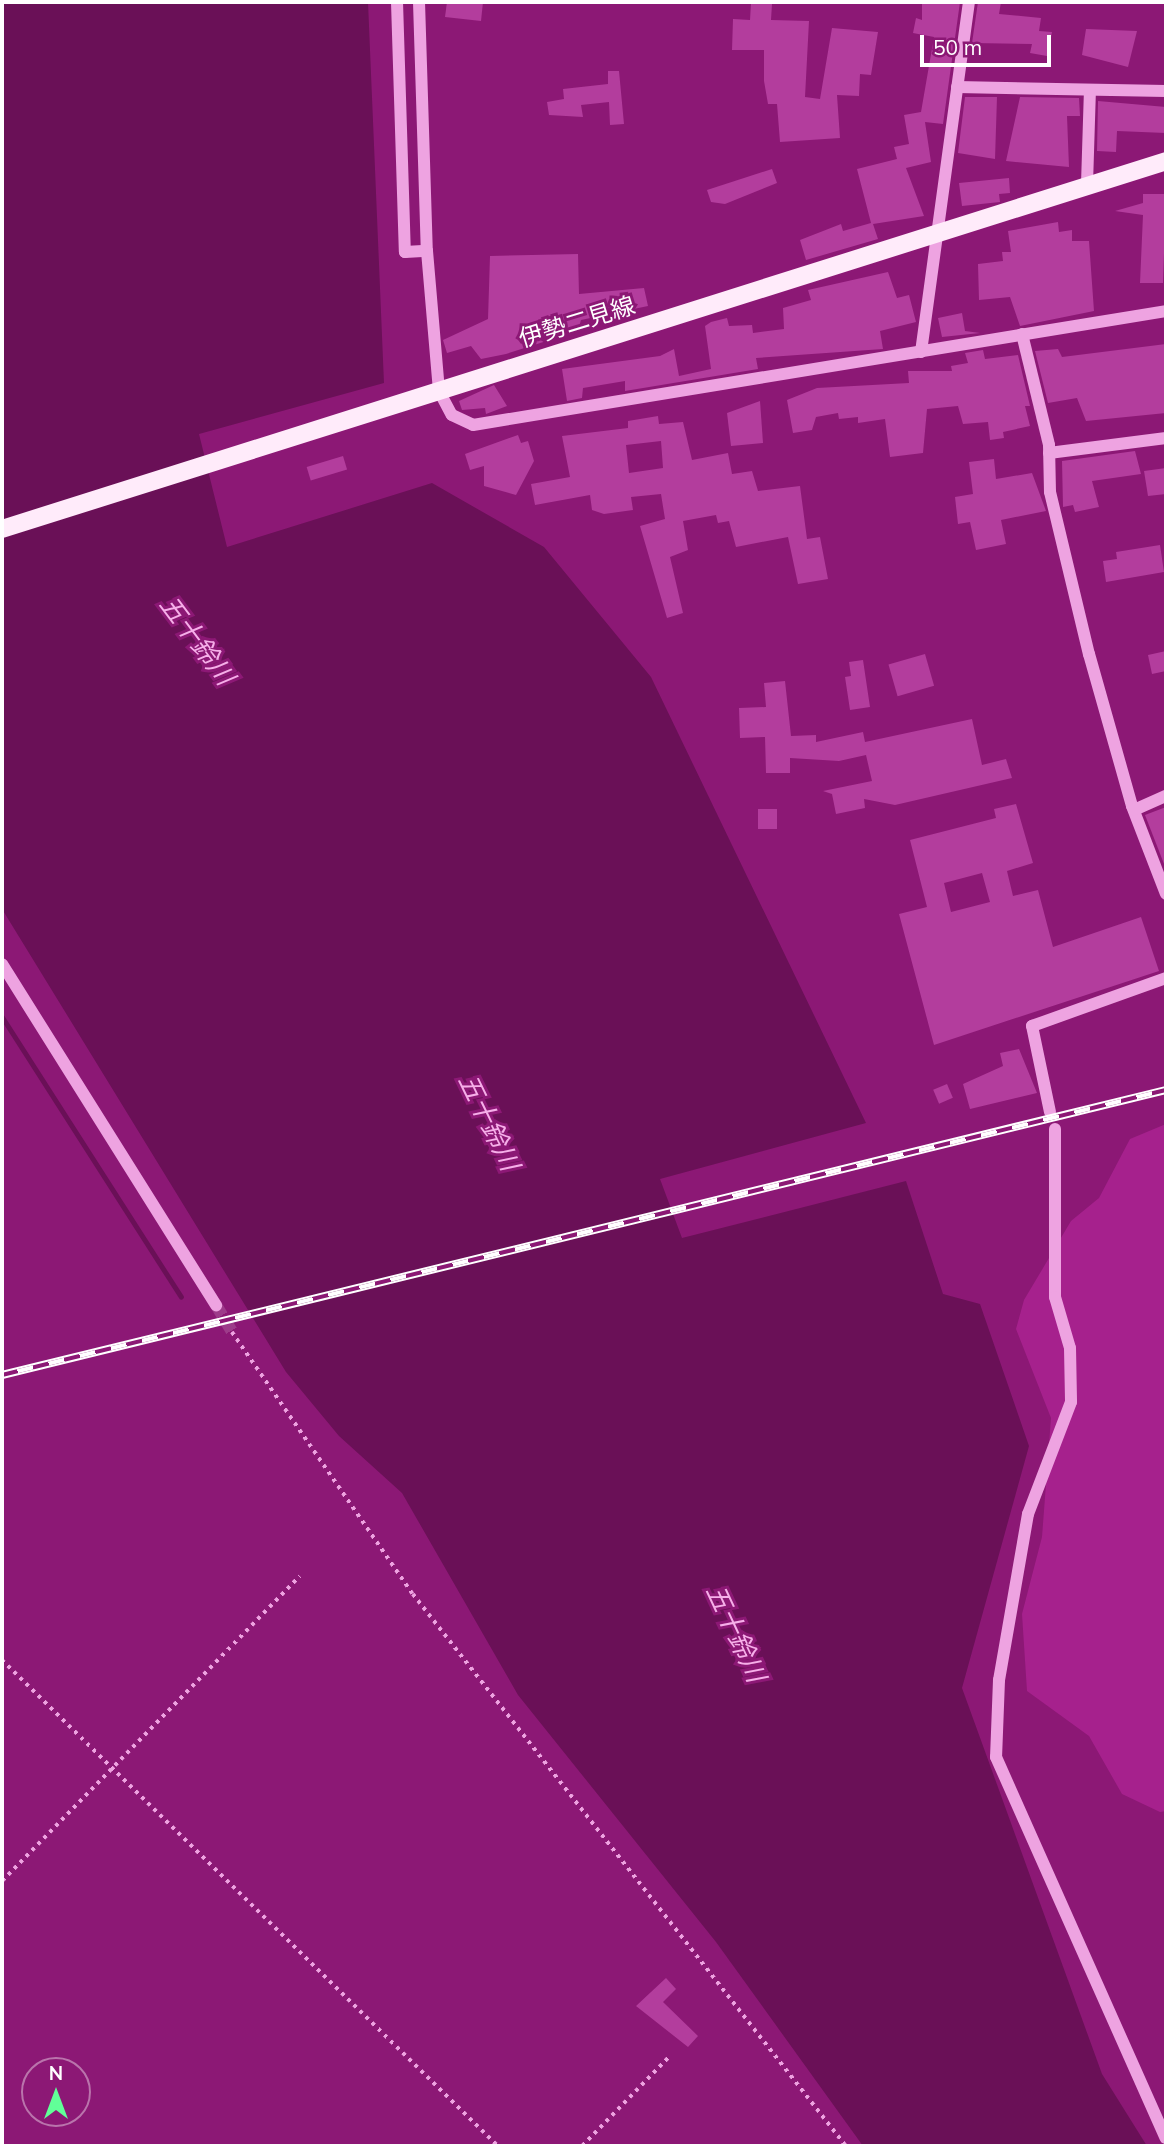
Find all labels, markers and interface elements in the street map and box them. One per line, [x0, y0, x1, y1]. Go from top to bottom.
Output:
scale bar [923, 21, 1054, 65]
text: 50 m [933, 34, 982, 60]
street label: 伊勢二見線 [515, 291, 639, 353]
water label: 五十鈴川 [153, 589, 241, 691]
water label: 五十鈴川 [452, 1068, 526, 1176]
water label: 五十鈴川 [700, 1579, 772, 1687]
north arrow [21, 2057, 91, 2127]
text: N [49, 2061, 63, 2085]

